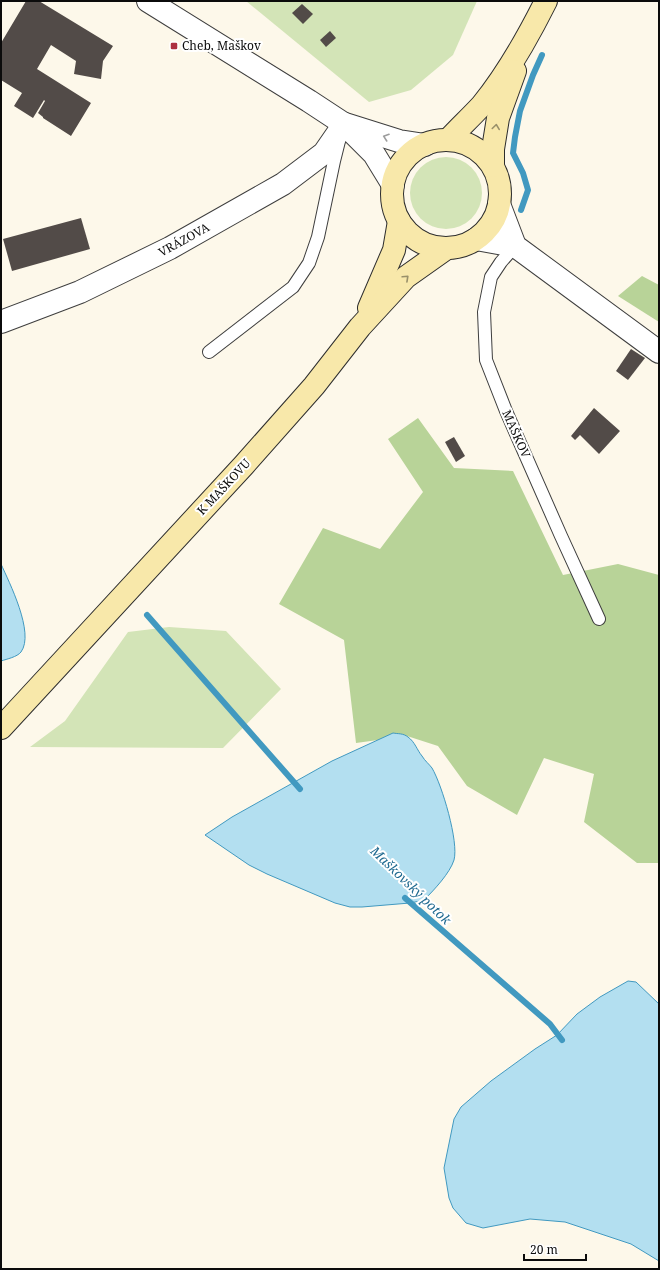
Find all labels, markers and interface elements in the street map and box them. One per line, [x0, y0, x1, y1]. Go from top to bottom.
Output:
place label: Cheb, Maškov [182, 37, 261, 54]
marker: Cheb, Maškov [169, 41, 179, 51]
one-way arrow [491, 124, 500, 130]
one-way arrow [383, 133, 390, 142]
street label: VRÁZOVA [155, 218, 213, 261]
one-way arrow [401, 276, 408, 283]
street label: MAŠKOV [498, 407, 535, 461]
street label: K MAŠKOVU [193, 455, 254, 519]
water label: Maškovský potok [366, 841, 456, 929]
scale bar [524, 1236, 586, 1262]
text: 20 m [530, 1241, 558, 1258]

